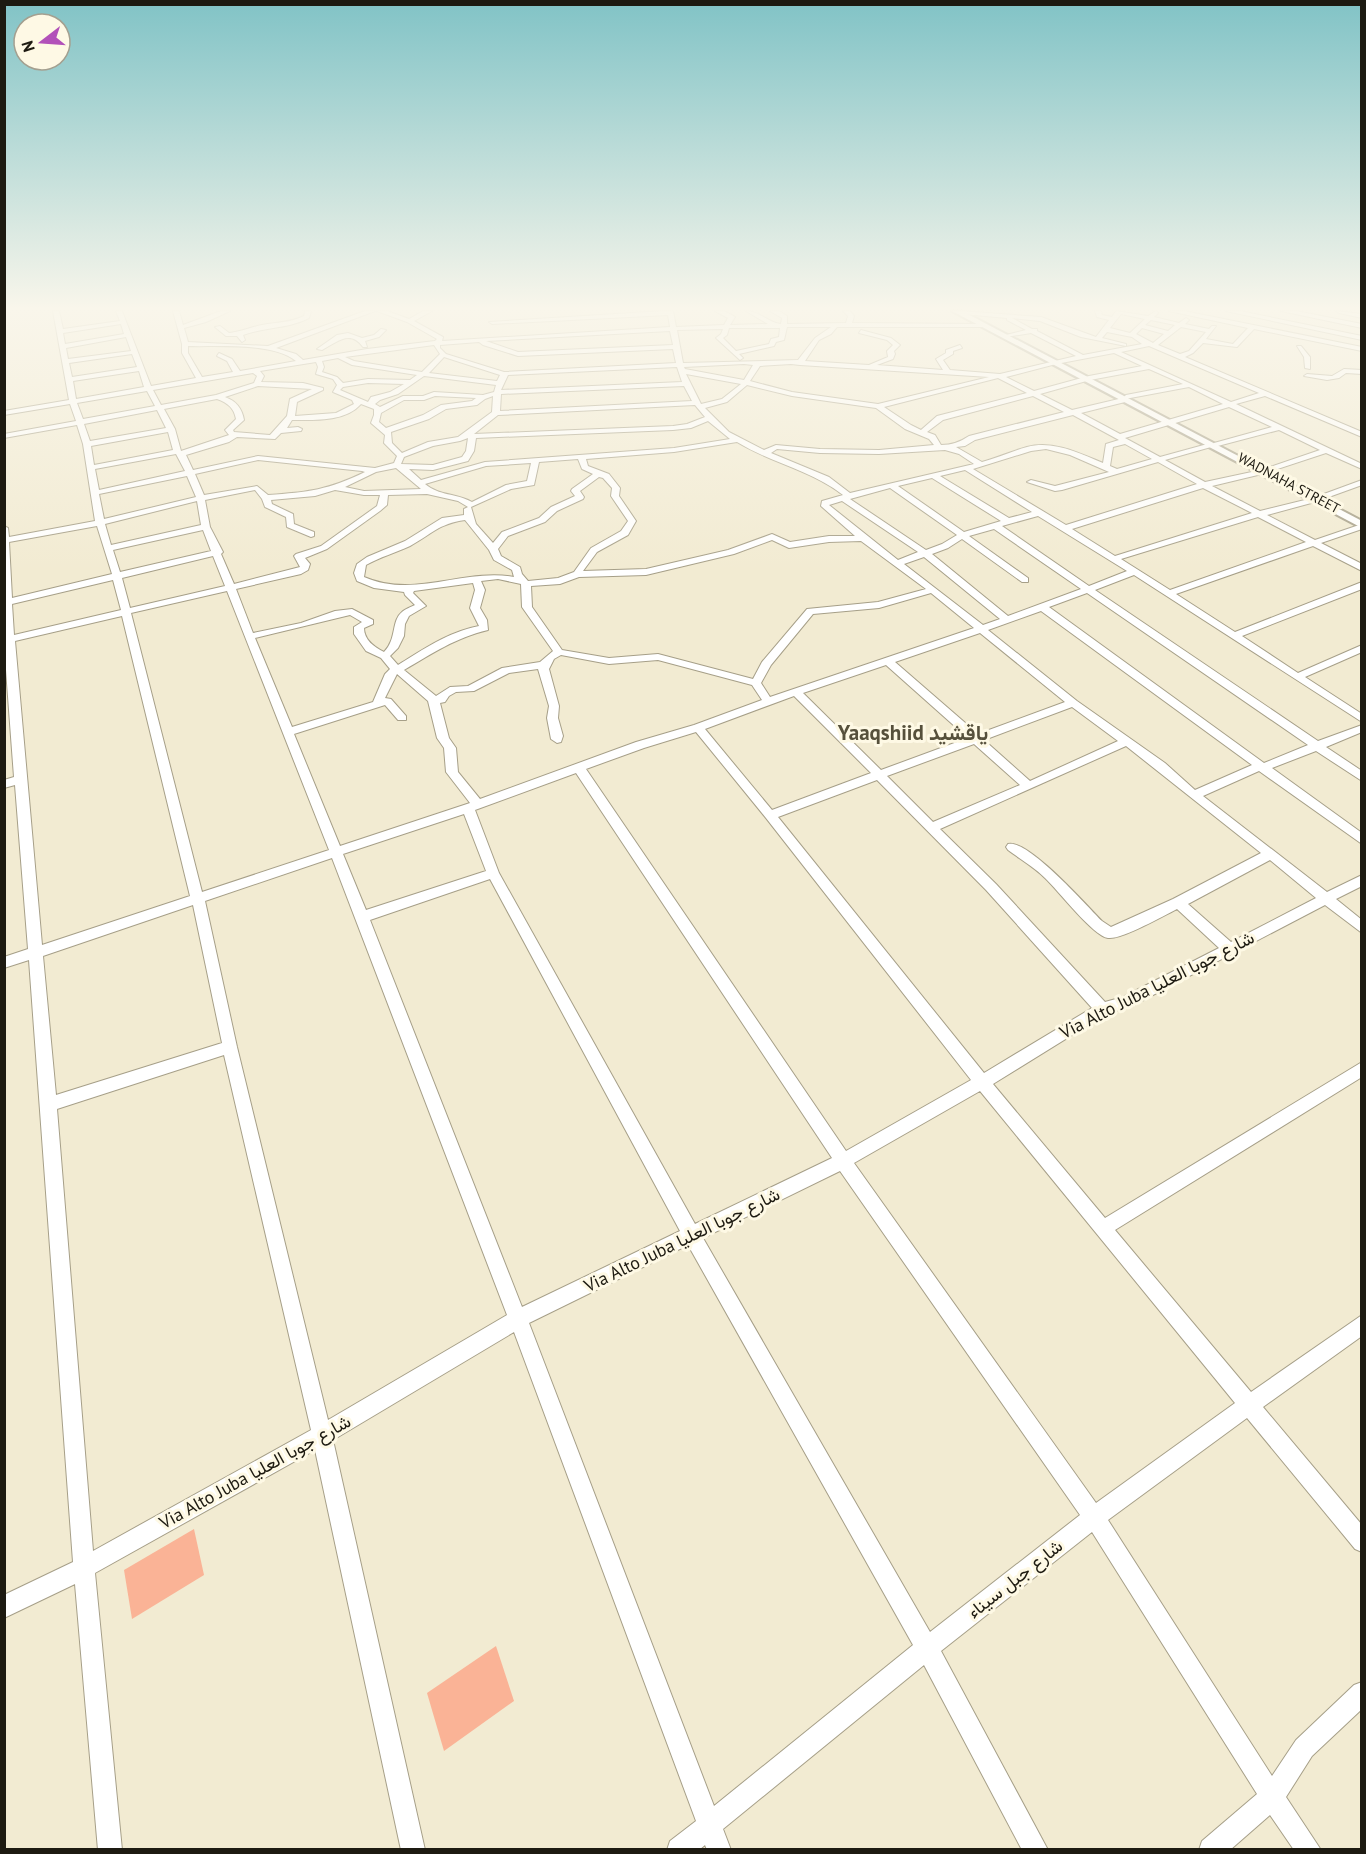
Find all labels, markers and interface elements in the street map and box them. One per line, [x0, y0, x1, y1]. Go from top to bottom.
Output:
north arrow [12, 12, 72, 72]
text: N [17, 38, 39, 54]
street label: WADNAHA STREET [1235, 448, 1343, 518]
district label: Yaaqshiid ياقشيد [837, 719, 988, 746]
street label: Via Alto Juba شارع جوبا العليا [1055, 925, 1258, 1045]
street label: Via Alto Juba شارع جوبا العليا [579, 1182, 784, 1298]
street label: Via Alto Juba شارع جوبا العليا [154, 1409, 355, 1535]
street label: شارع جبل سيناء [962, 1534, 1068, 1624]

